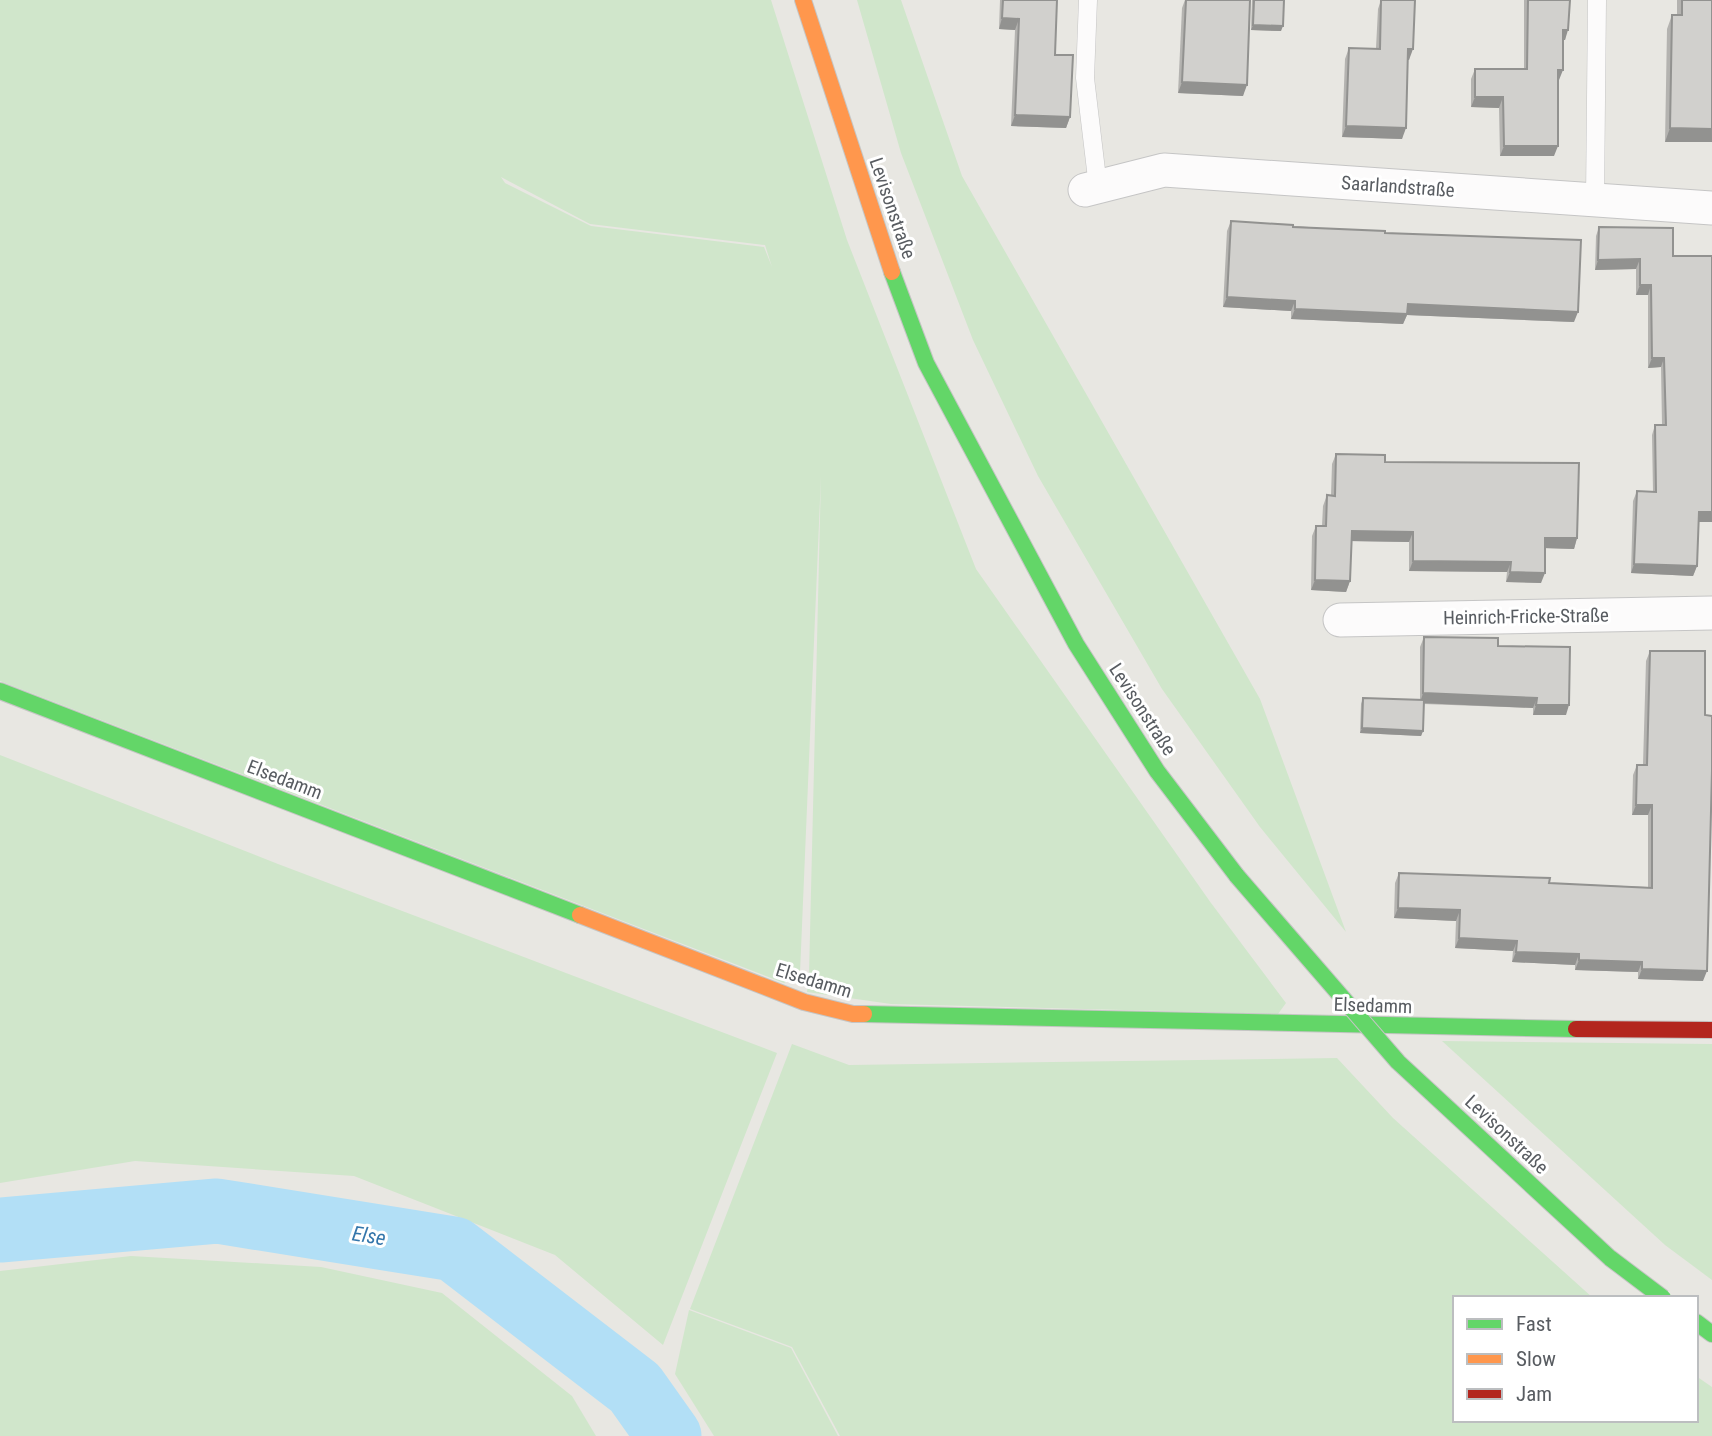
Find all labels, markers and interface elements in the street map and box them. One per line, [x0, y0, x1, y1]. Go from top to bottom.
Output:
street label: Levisonstraße [865, 155, 921, 262]
street label: Saarlandstraße [1341, 171, 1455, 202]
street label: Heinrich-Fricke-Straße [1443, 604, 1609, 629]
street label: Levisonstraße [1104, 659, 1181, 760]
street label: Elsedamm [244, 755, 326, 804]
street label: Elsedamm [773, 958, 855, 1003]
street label: Elsedamm [1333, 993, 1413, 1018]
street label: Levisonstraße [1460, 1090, 1553, 1179]
water label: Else [351, 1222, 387, 1250]
legend [1453, 1296, 1698, 1422]
text: Fast [1516, 1312, 1552, 1336]
text: Slow [1516, 1347, 1556, 1371]
text: Jam [1516, 1382, 1552, 1406]

